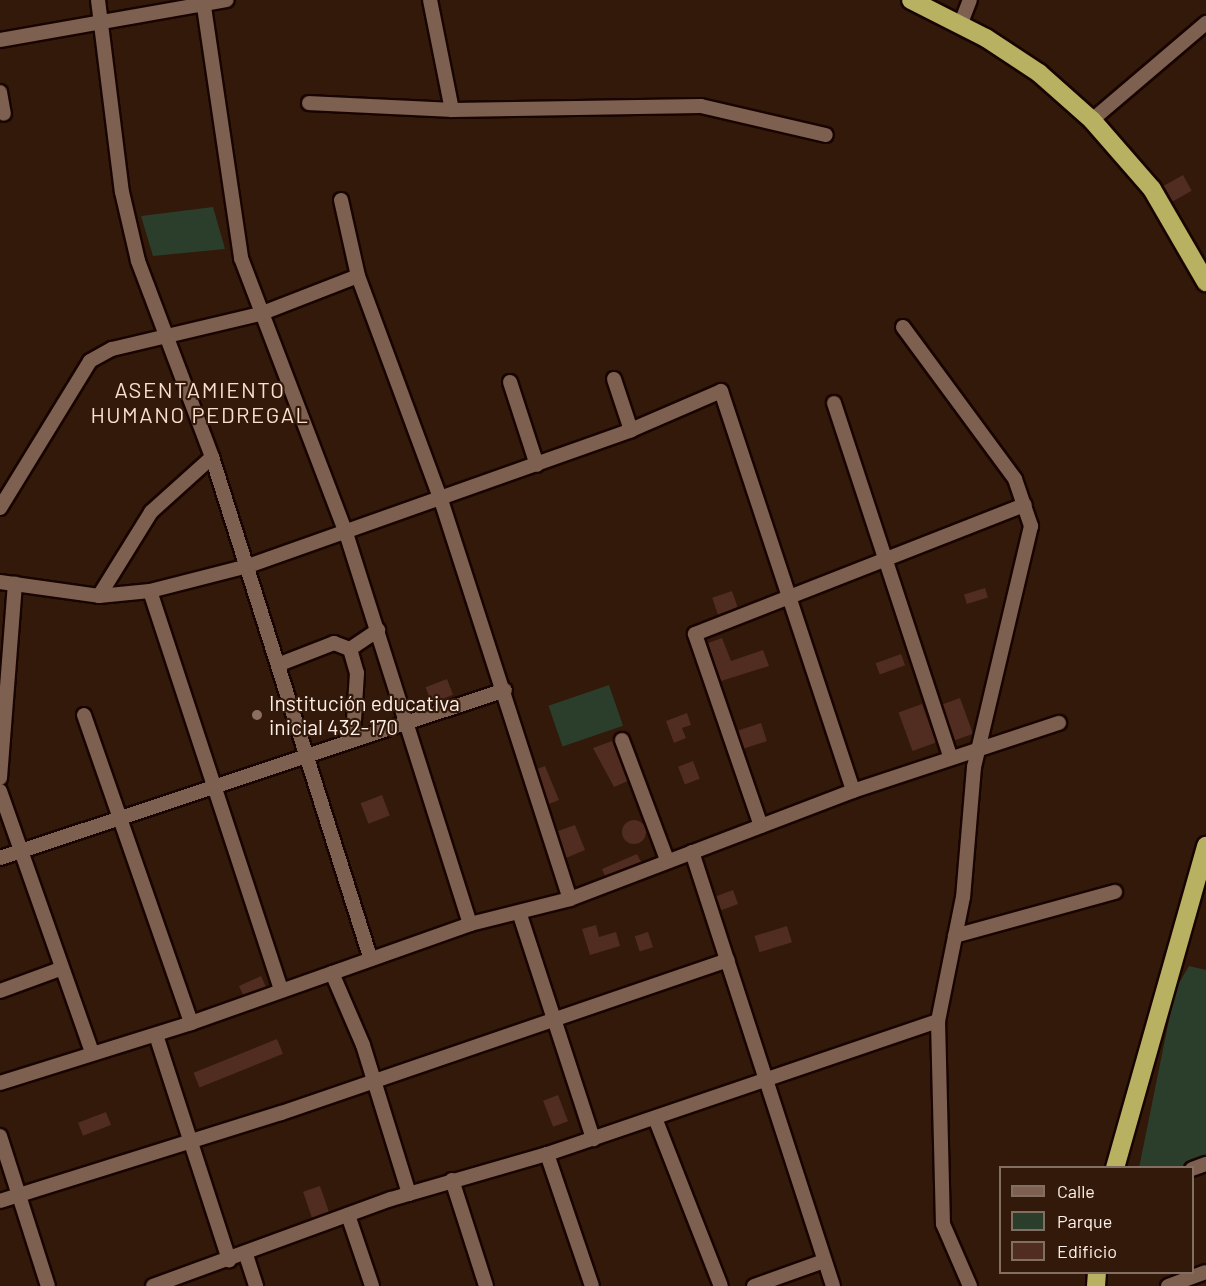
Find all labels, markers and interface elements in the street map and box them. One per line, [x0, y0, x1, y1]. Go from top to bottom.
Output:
district label: ASENTAMIENTO HUMANO PEDREGAL [90, 376, 310, 428]
place label: Institución educativa inicial 432-170 [269, 690, 460, 740]
marker: Institución educativa inicial 432-170 [250, 708, 264, 722]
legend [999, 1166, 1194, 1274]
text: Calle [1057, 1180, 1095, 1202]
text: Parque [1057, 1210, 1112, 1232]
text: Edificio [1057, 1240, 1117, 1262]

